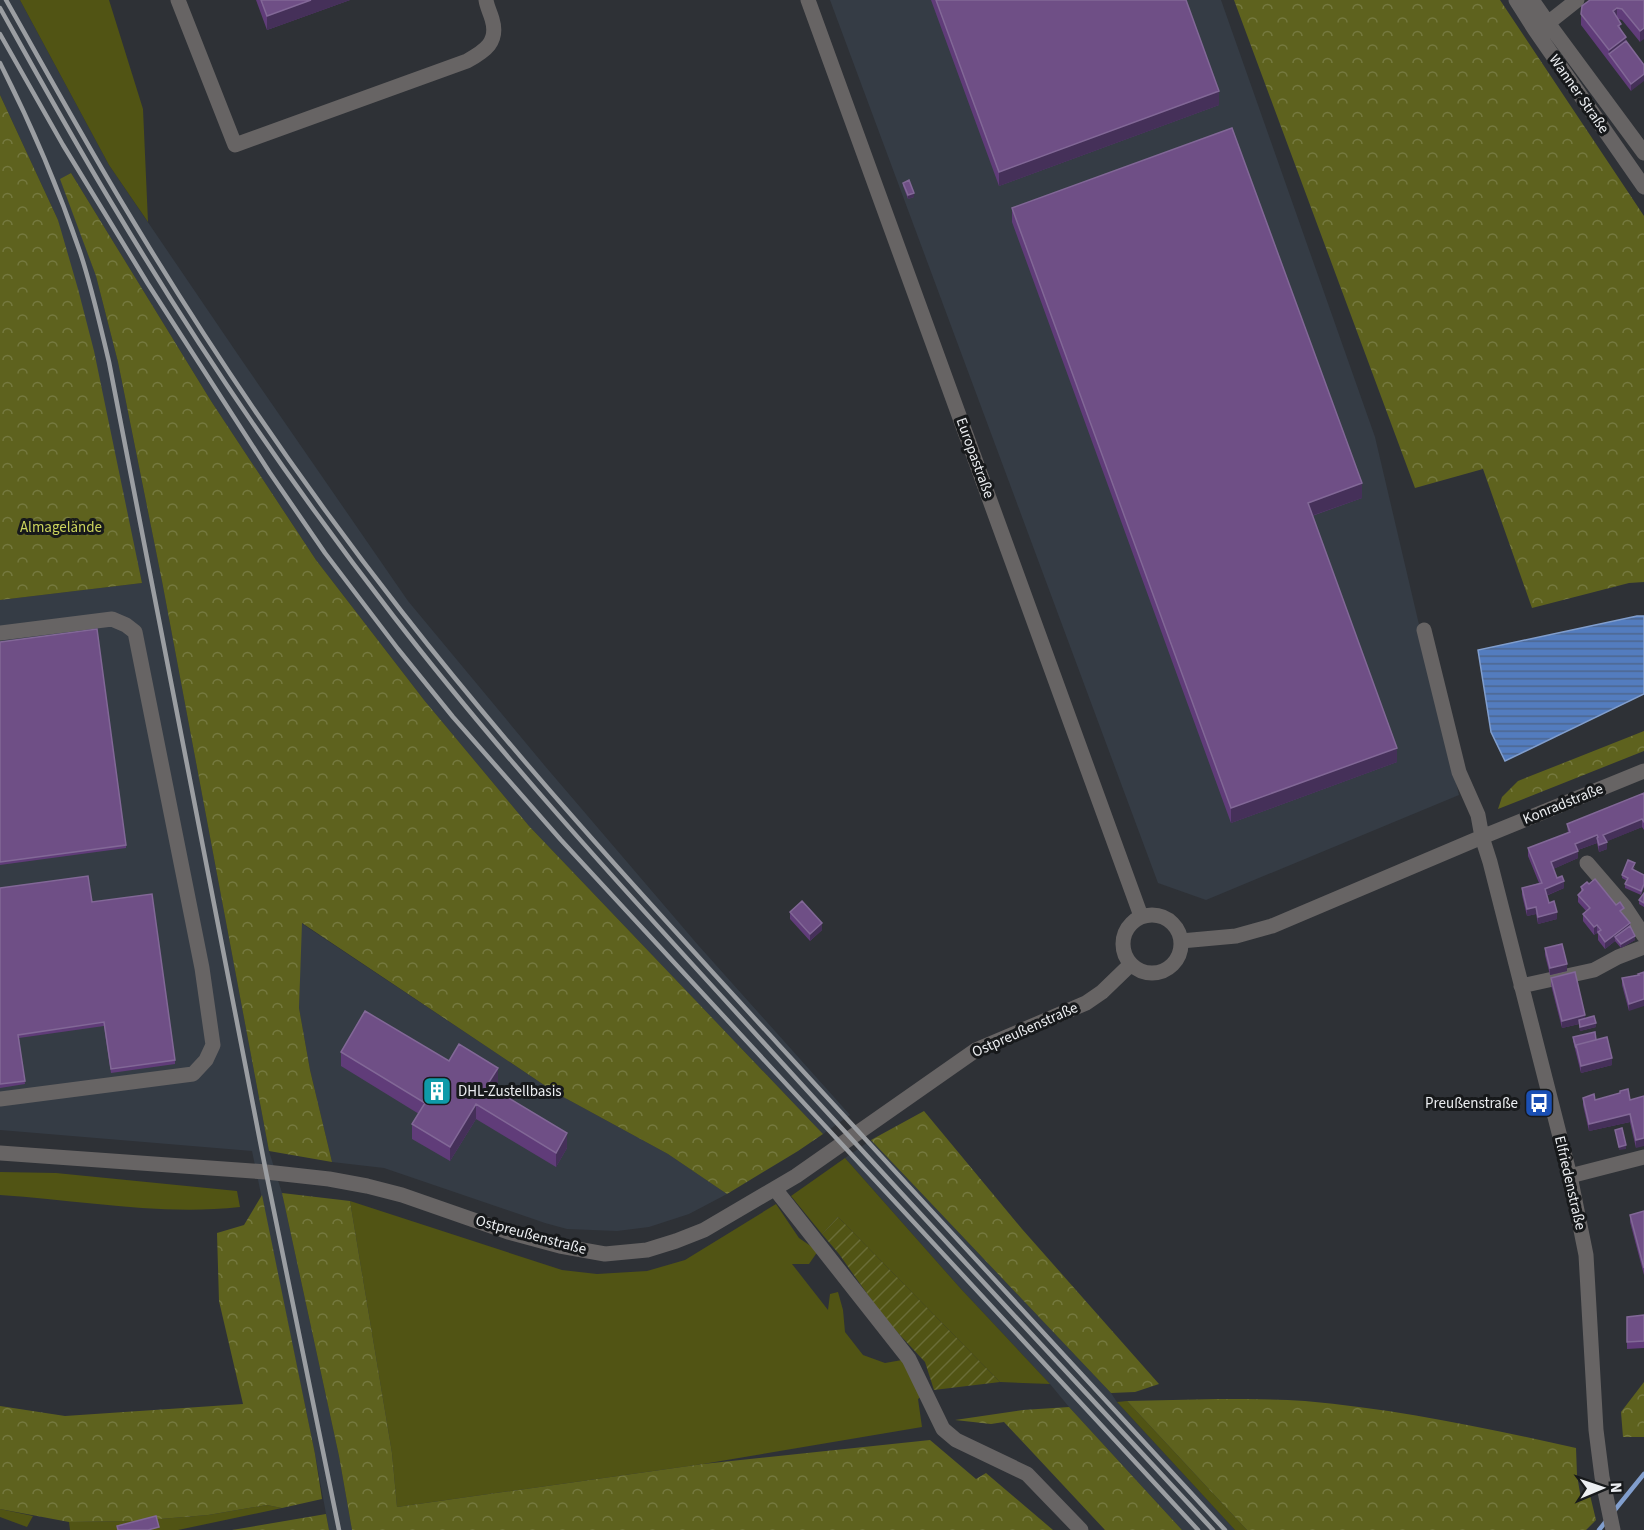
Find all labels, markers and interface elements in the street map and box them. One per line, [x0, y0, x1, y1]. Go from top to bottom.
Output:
street label: Wanner Straße [1544, 50, 1614, 138]
street label: Europastraße [951, 415, 999, 501]
park label: Almagelände [20, 517, 102, 538]
street label: Konradstraße [1520, 778, 1606, 830]
street label: Ostpreußenstraße [969, 997, 1081, 1063]
building icon: DHL-Zustellbasis [421, 1075, 453, 1107]
place label: DHL-Zustellbasis [458, 1081, 562, 1102]
bus stop icon: Preußenstraße [1523, 1087, 1555, 1119]
place label: Preußenstraße [1425, 1093, 1518, 1114]
street label: Elfriedenstraße [1549, 1134, 1591, 1232]
street label: Ostpreußenstraße [473, 1210, 589, 1260]
north arrow [1572, 1458, 1632, 1518]
text: N [1605, 1482, 1627, 1493]

